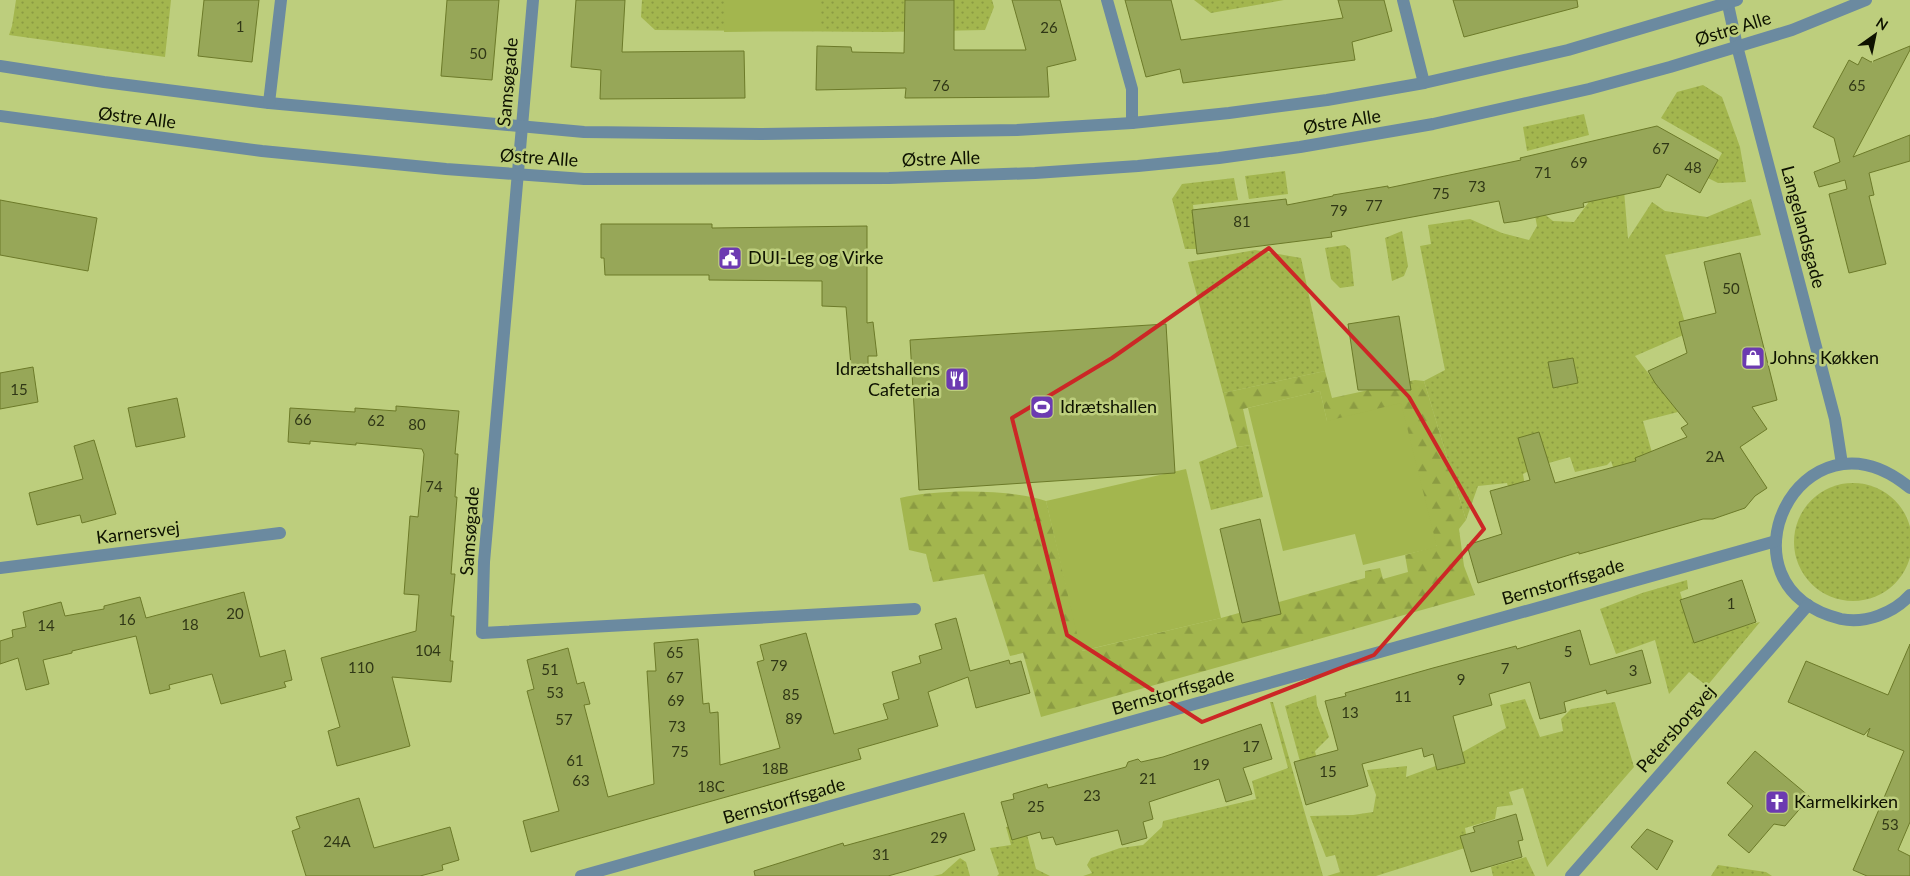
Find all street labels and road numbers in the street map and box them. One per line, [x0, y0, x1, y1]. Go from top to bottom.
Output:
street label: Østre Alle [1692, 6, 1773, 50]
street label: Samsøgade [492, 37, 522, 127]
street label: Østre Alle [97, 101, 177, 133]
street label: Østre Alle [1301, 104, 1382, 138]
street label: Østre Alle [499, 143, 579, 171]
street label: Østre Alle [901, 146, 981, 170]
street label: Langelandsgade [1777, 163, 1831, 290]
street label: Samsøgade [455, 486, 483, 576]
street label: Karnersvej [95, 516, 181, 548]
street label: Bernstorffsgade [1499, 553, 1626, 609]
street label: Bernstorffsgade [1109, 663, 1236, 719]
street label: Petersborgvej [1631, 680, 1719, 777]
street label: Bernstorffsgade [720, 772, 847, 828]

